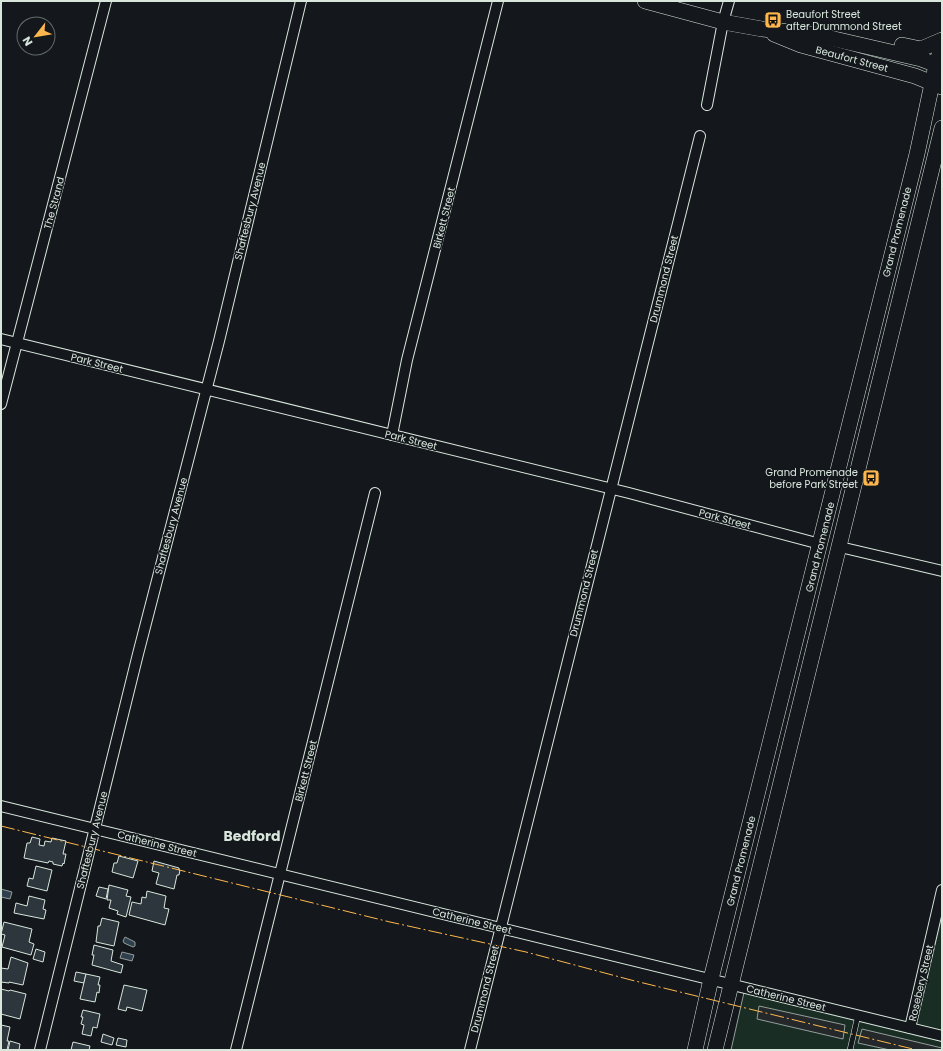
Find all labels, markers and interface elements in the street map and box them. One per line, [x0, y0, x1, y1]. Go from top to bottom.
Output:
place label: Beaufort Street after Drummond Street [786, 7, 902, 34]
bus stop icon: Beaufort Street after Drummond Street [763, 10, 783, 30]
north arrow [16, 16, 56, 56]
text: N [18, 33, 36, 49]
street label: Beaufort Street [814, 42, 890, 76]
street label: Shaftesbury Avenue [231, 161, 269, 261]
street label: The Strand [40, 175, 68, 231]
street label: Birkett Street [429, 185, 459, 250]
street label: Grand Promenade [879, 185, 915, 279]
street label: Drummond Street [646, 234, 682, 324]
street label: Park Street [69, 349, 125, 377]
street label: Park Street [383, 426, 439, 454]
place label: Grand Promenade before Park Street [765, 465, 858, 492]
bus stop icon: Grand Promenade before Park Street [861, 468, 881, 488]
street label: Shaftesbury Avenue [151, 476, 191, 576]
street label: Grand Promenade [802, 500, 838, 594]
street label: Park Street [697, 505, 753, 533]
street label: Drummond Street [566, 548, 602, 638]
street label: Birkett Street [291, 738, 321, 803]
street label: Shaftesbury Avenue [73, 790, 111, 890]
street label: Grand Promenade [723, 814, 759, 908]
district label: Bedford [224, 826, 280, 846]
street label: Catherine Street [116, 827, 199, 861]
street label: Catherine Street [431, 904, 514, 938]
street label: Rosebery Street [905, 943, 937, 1023]
street label: Drummond Street [467, 944, 503, 1034]
street label: Catherine Street [745, 981, 828, 1015]

